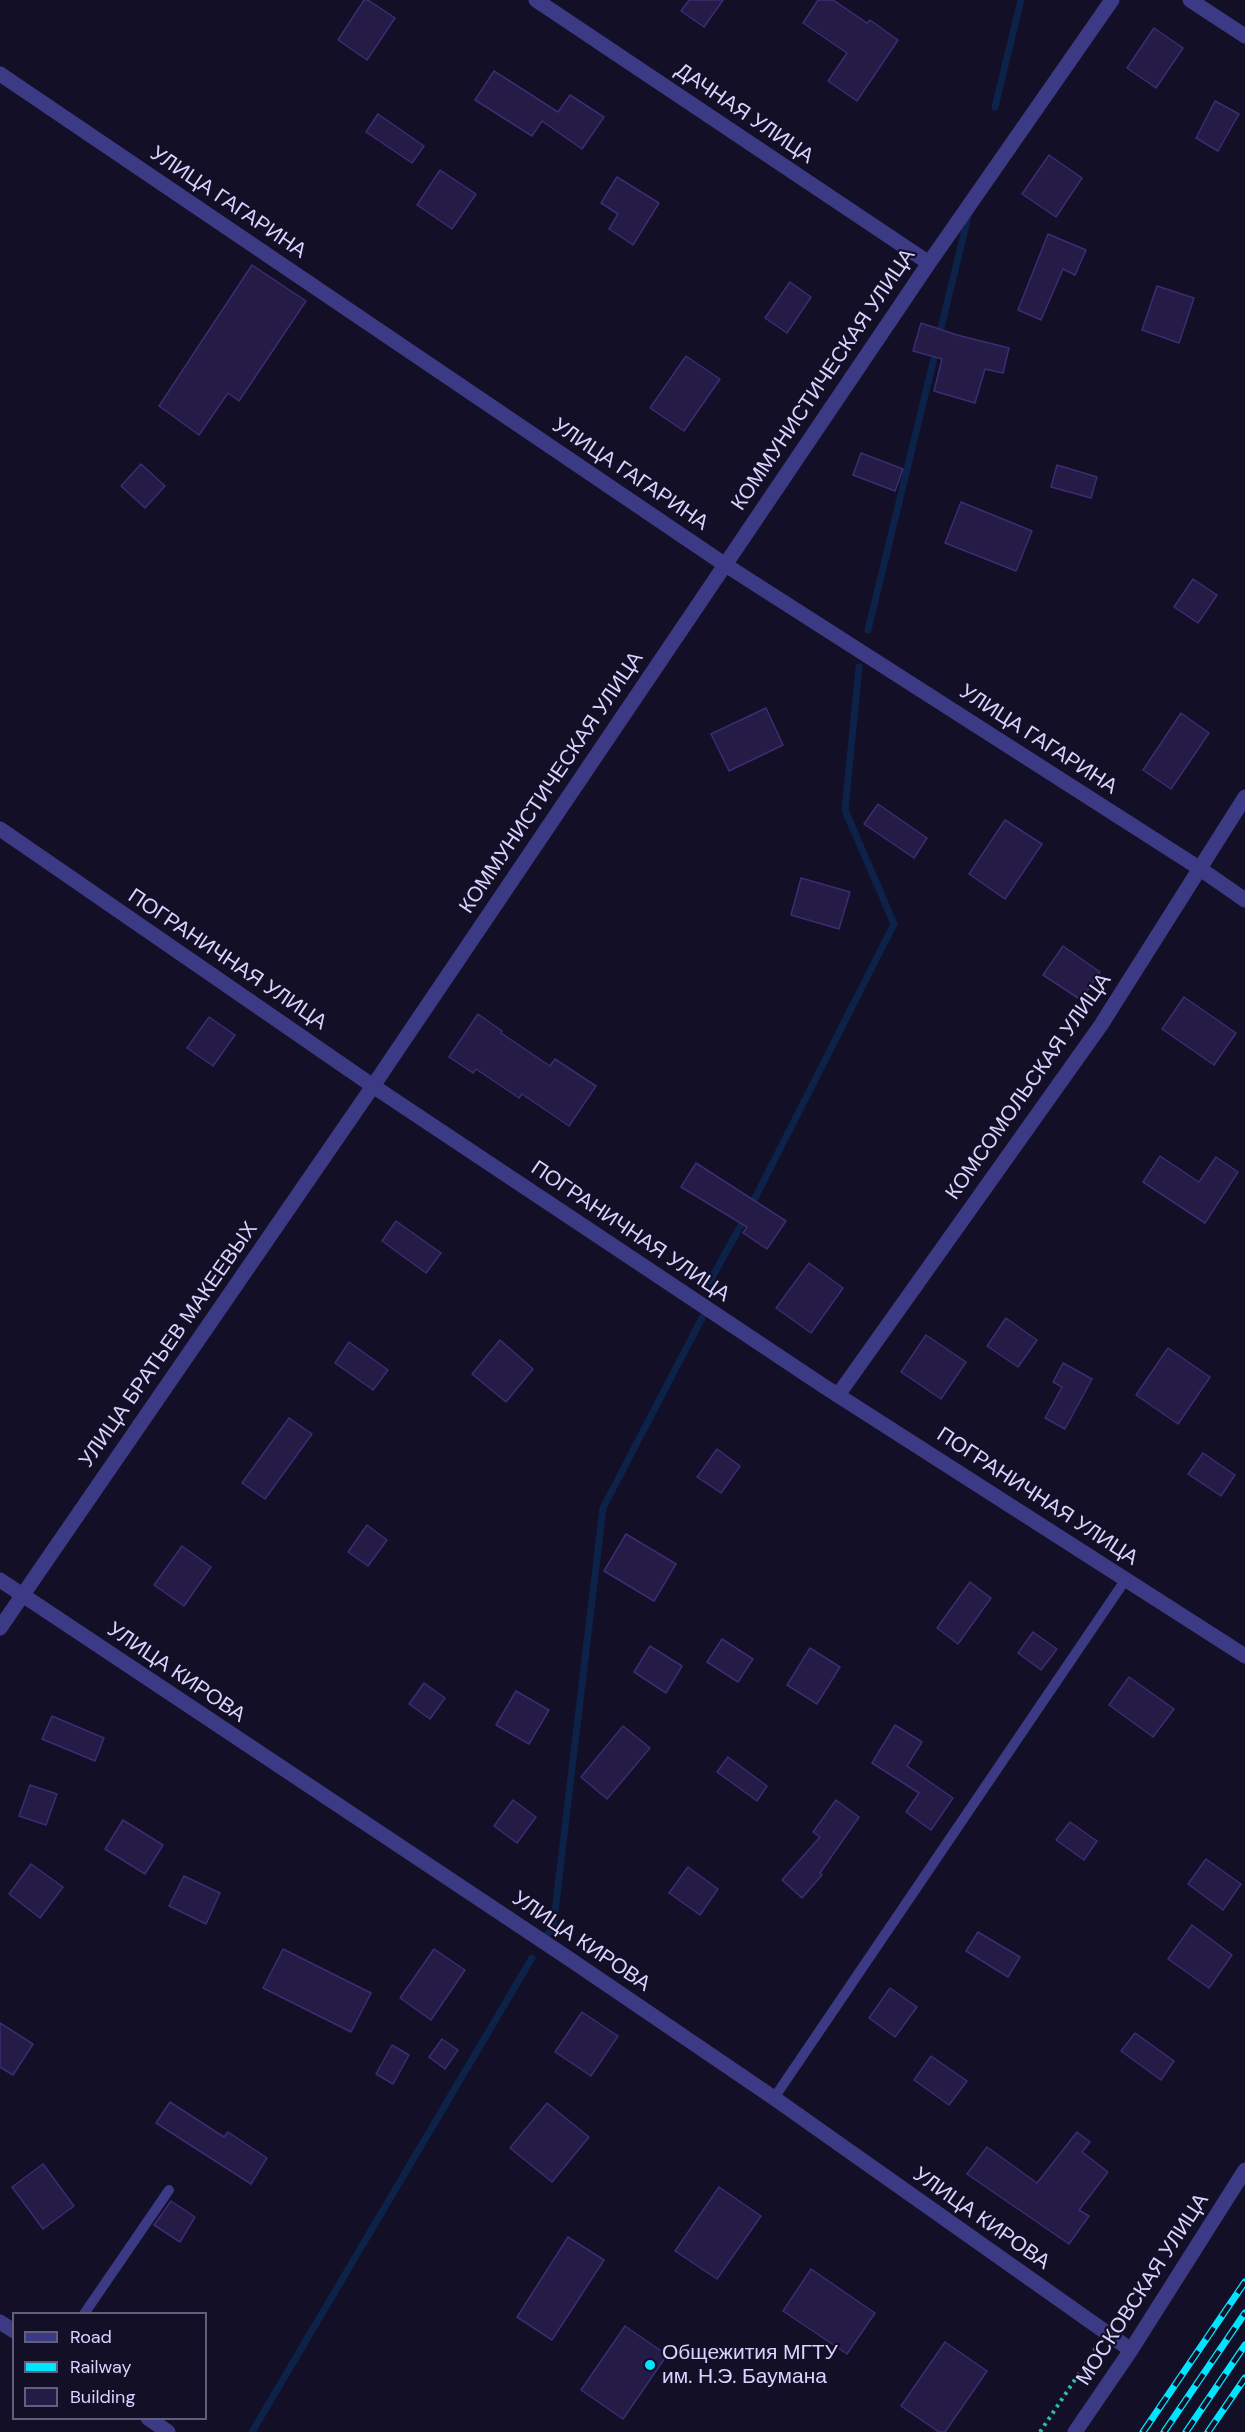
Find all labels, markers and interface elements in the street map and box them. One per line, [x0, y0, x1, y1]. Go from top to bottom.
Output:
street label: ДАЧНАЯ УЛИЦА [670, 58, 818, 170]
street label: УЛИЦА ГАГАРИНА [145, 141, 311, 265]
street label: КОММУНИСТИЧЕСКАЯ УЛИЦА [727, 244, 921, 516]
street label: УЛИЦА ГАГАРИНА [547, 413, 713, 537]
street label: КОММУНИСТИЧЕСКАЯ УЛИЦА [455, 647, 649, 919]
street label: УЛИЦА ГАГАРИНА [954, 680, 1122, 800]
street label: ПОГРАНИЧНАЯ УЛИЦА [123, 884, 331, 1036]
street label: КОМСОМОЛЬСКАЯ УЛИЦА [941, 969, 1117, 1205]
street label: ПОГРАНИЧНАЯ УЛИЦА [526, 1156, 734, 1308]
street label: УЛИЦА БРАТЬЕВ МАКЕЕВЫХ [74, 1217, 264, 1473]
street label: ПОГРАНИЧНАЯ УЛИЦА [932, 1423, 1142, 1571]
street label: УЛИЦА КИРОВА [102, 1617, 250, 1729]
street label: УЛИЦА КИРОВА [507, 1886, 655, 1998]
street label: УЛИЦА КИРОВА [908, 2162, 1054, 2276]
street label: МОСКОВСКАЯ УЛИЦА [1071, 2189, 1215, 2391]
legend [12, 2312, 207, 2420]
text: Road [70, 2325, 112, 2349]
place label: Общежития МГТУ им. Н.Э. Баумана [662, 2340, 838, 2390]
text: Railway [70, 2355, 132, 2379]
marker: Общежития МГТУ им. Н.Э. Баумана [643, 2358, 657, 2372]
text: Building [70, 2385, 135, 2409]

